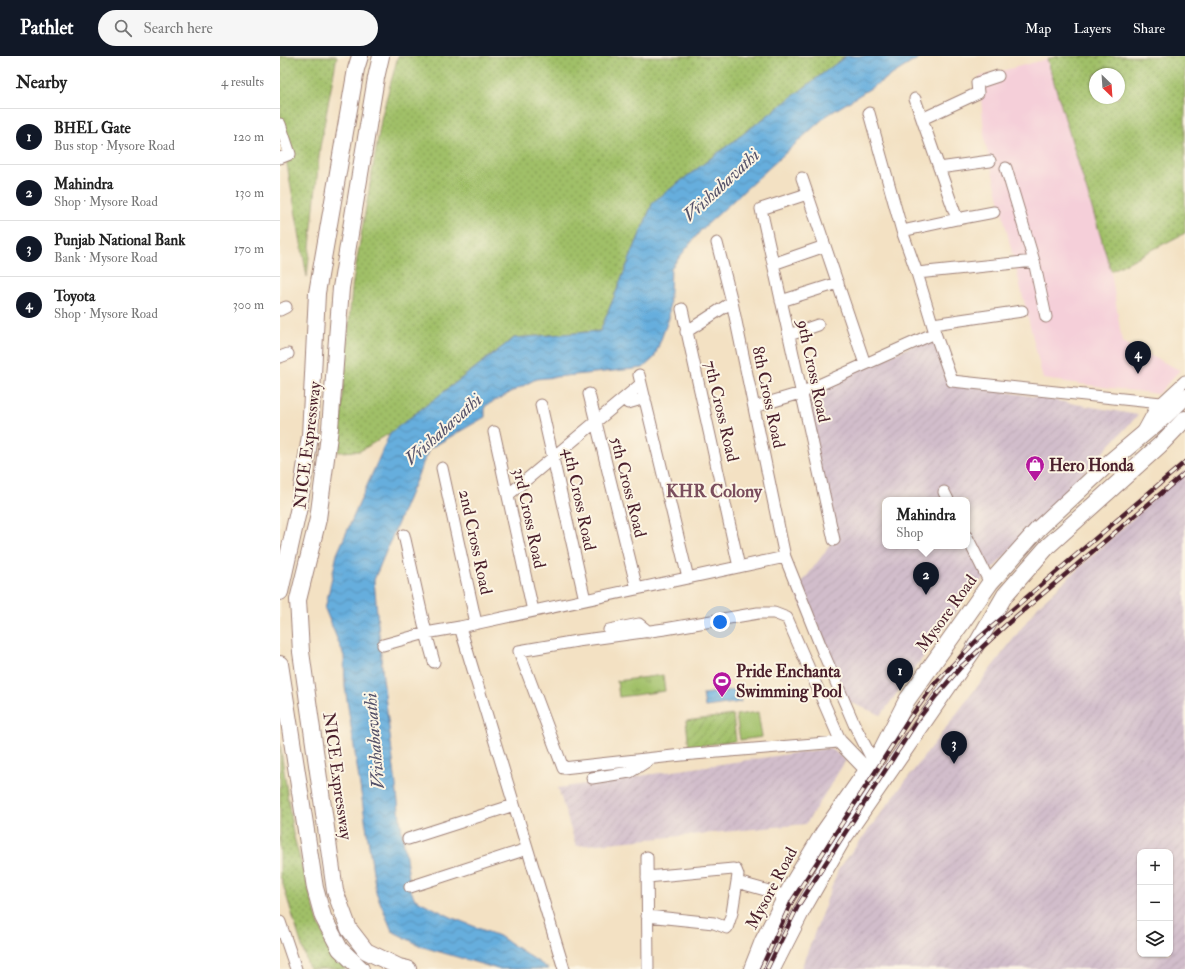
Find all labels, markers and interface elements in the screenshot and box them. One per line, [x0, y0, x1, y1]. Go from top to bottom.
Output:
search box [98, 10, 378, 46]
text: Pathlet [20, 16, 74, 40]
icon: search [112, 17, 134, 39]
text: Search here [144, 19, 213, 38]
text: Map [1025, 20, 1051, 37]
text: Layers [1073, 20, 1111, 37]
text: Share [1133, 20, 1165, 37]
north arrow [1089, 68, 1125, 104]
text: Nearby [16, 72, 67, 93]
text: 4 results [221, 74, 264, 90]
text: BHEL Gate [54, 119, 131, 138]
text: 1 [27, 129, 31, 145]
text: 120 m [233, 129, 264, 145]
text: Bus stop · Mysore Road [54, 138, 175, 154]
water label: Vrishabavathi [678, 144, 764, 227]
text: Mahindra [54, 175, 113, 194]
text: 2 [26, 185, 32, 201]
text: 130 m [235, 185, 264, 201]
text: Shop · Mysore Road [54, 194, 158, 210]
text: Punjab National Bank [54, 231, 185, 250]
text: 3 [27, 241, 32, 257]
text: 170 m [234, 241, 264, 257]
text: Bank · Mysore Road [54, 250, 158, 266]
text: Toyota [54, 287, 95, 306]
text: 4 [25, 297, 33, 313]
text: 300 m [233, 297, 264, 313]
text: Shop · Mysore Road [54, 306, 158, 322]
street label: 9th Cross Road [792, 316, 835, 425]
pin: 4 [1125, 341, 1151, 374]
street label: 8th Cross Road [747, 344, 790, 451]
street label: 7th Cross Road [700, 358, 744, 464]
street label: NICE Expressway [289, 380, 327, 510]
water label: Vrishabavathi [400, 389, 487, 470]
street label: 5th Cross Road [606, 435, 651, 540]
street label: 4th Cross Road [558, 446, 601, 553]
shop icon: Hero Honda [1024, 454, 1046, 482]
place label: Hero Honda [1049, 455, 1135, 476]
street label: 3rd Cross Road [509, 466, 551, 571]
district label: KHR Colony [666, 480, 763, 503]
street label: 2nd Cross Road [454, 488, 497, 597]
popup [882, 497, 970, 549]
text: Mahindra [896, 506, 956, 525]
text: Shop [896, 525, 923, 541]
pin: 2 [913, 562, 939, 595]
street label: Mysore Road [911, 570, 983, 657]
your location [710, 612, 730, 632]
pin: 1 [887, 658, 913, 691]
place label: Pride Enchanta Swimming Pool [736, 661, 843, 703]
sports icon: Pride Enchanta Swimming Pool [711, 670, 733, 698]
water label: Vrishabavathi [359, 692, 390, 790]
street label: NICE Expressway [317, 711, 357, 842]
pin: 3 [941, 731, 967, 764]
street label: Mysore Road [741, 843, 803, 933]
map controls [1137, 849, 1173, 957]
button: + [1137, 849, 1173, 885]
button: − [1137, 885, 1173, 921]
button: layers [1137, 921, 1173, 957]

